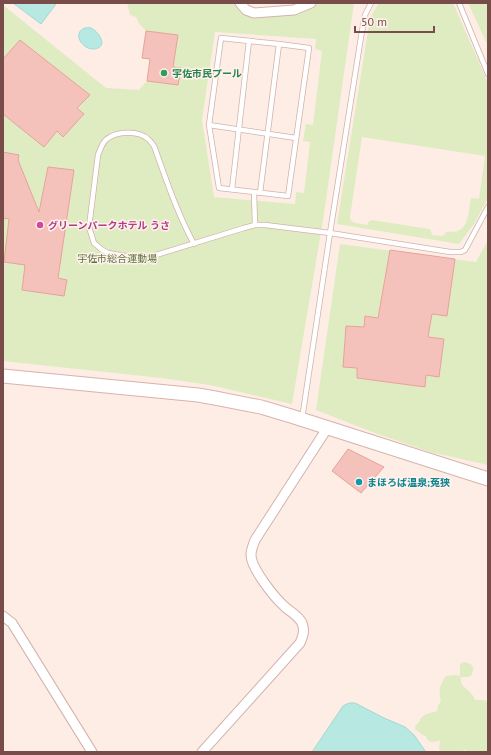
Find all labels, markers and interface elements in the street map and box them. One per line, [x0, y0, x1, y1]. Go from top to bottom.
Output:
scale bar [355, 8, 434, 34]
text: 50 m [361, 14, 387, 29]
place label: 宇佐市民プール [172, 67, 242, 80]
marker: 宇佐市民プール [159, 68, 169, 78]
place label: グリーンパークホテル うさ [48, 219, 170, 232]
marker: グリーンパークホテル うさ [35, 220, 45, 230]
park label: 宇佐市総合運動場 [77, 252, 157, 265]
place label: まほろば温泉;菟狭 [367, 476, 450, 489]
marker: まほろば温泉;菟狭 [354, 477, 364, 487]

